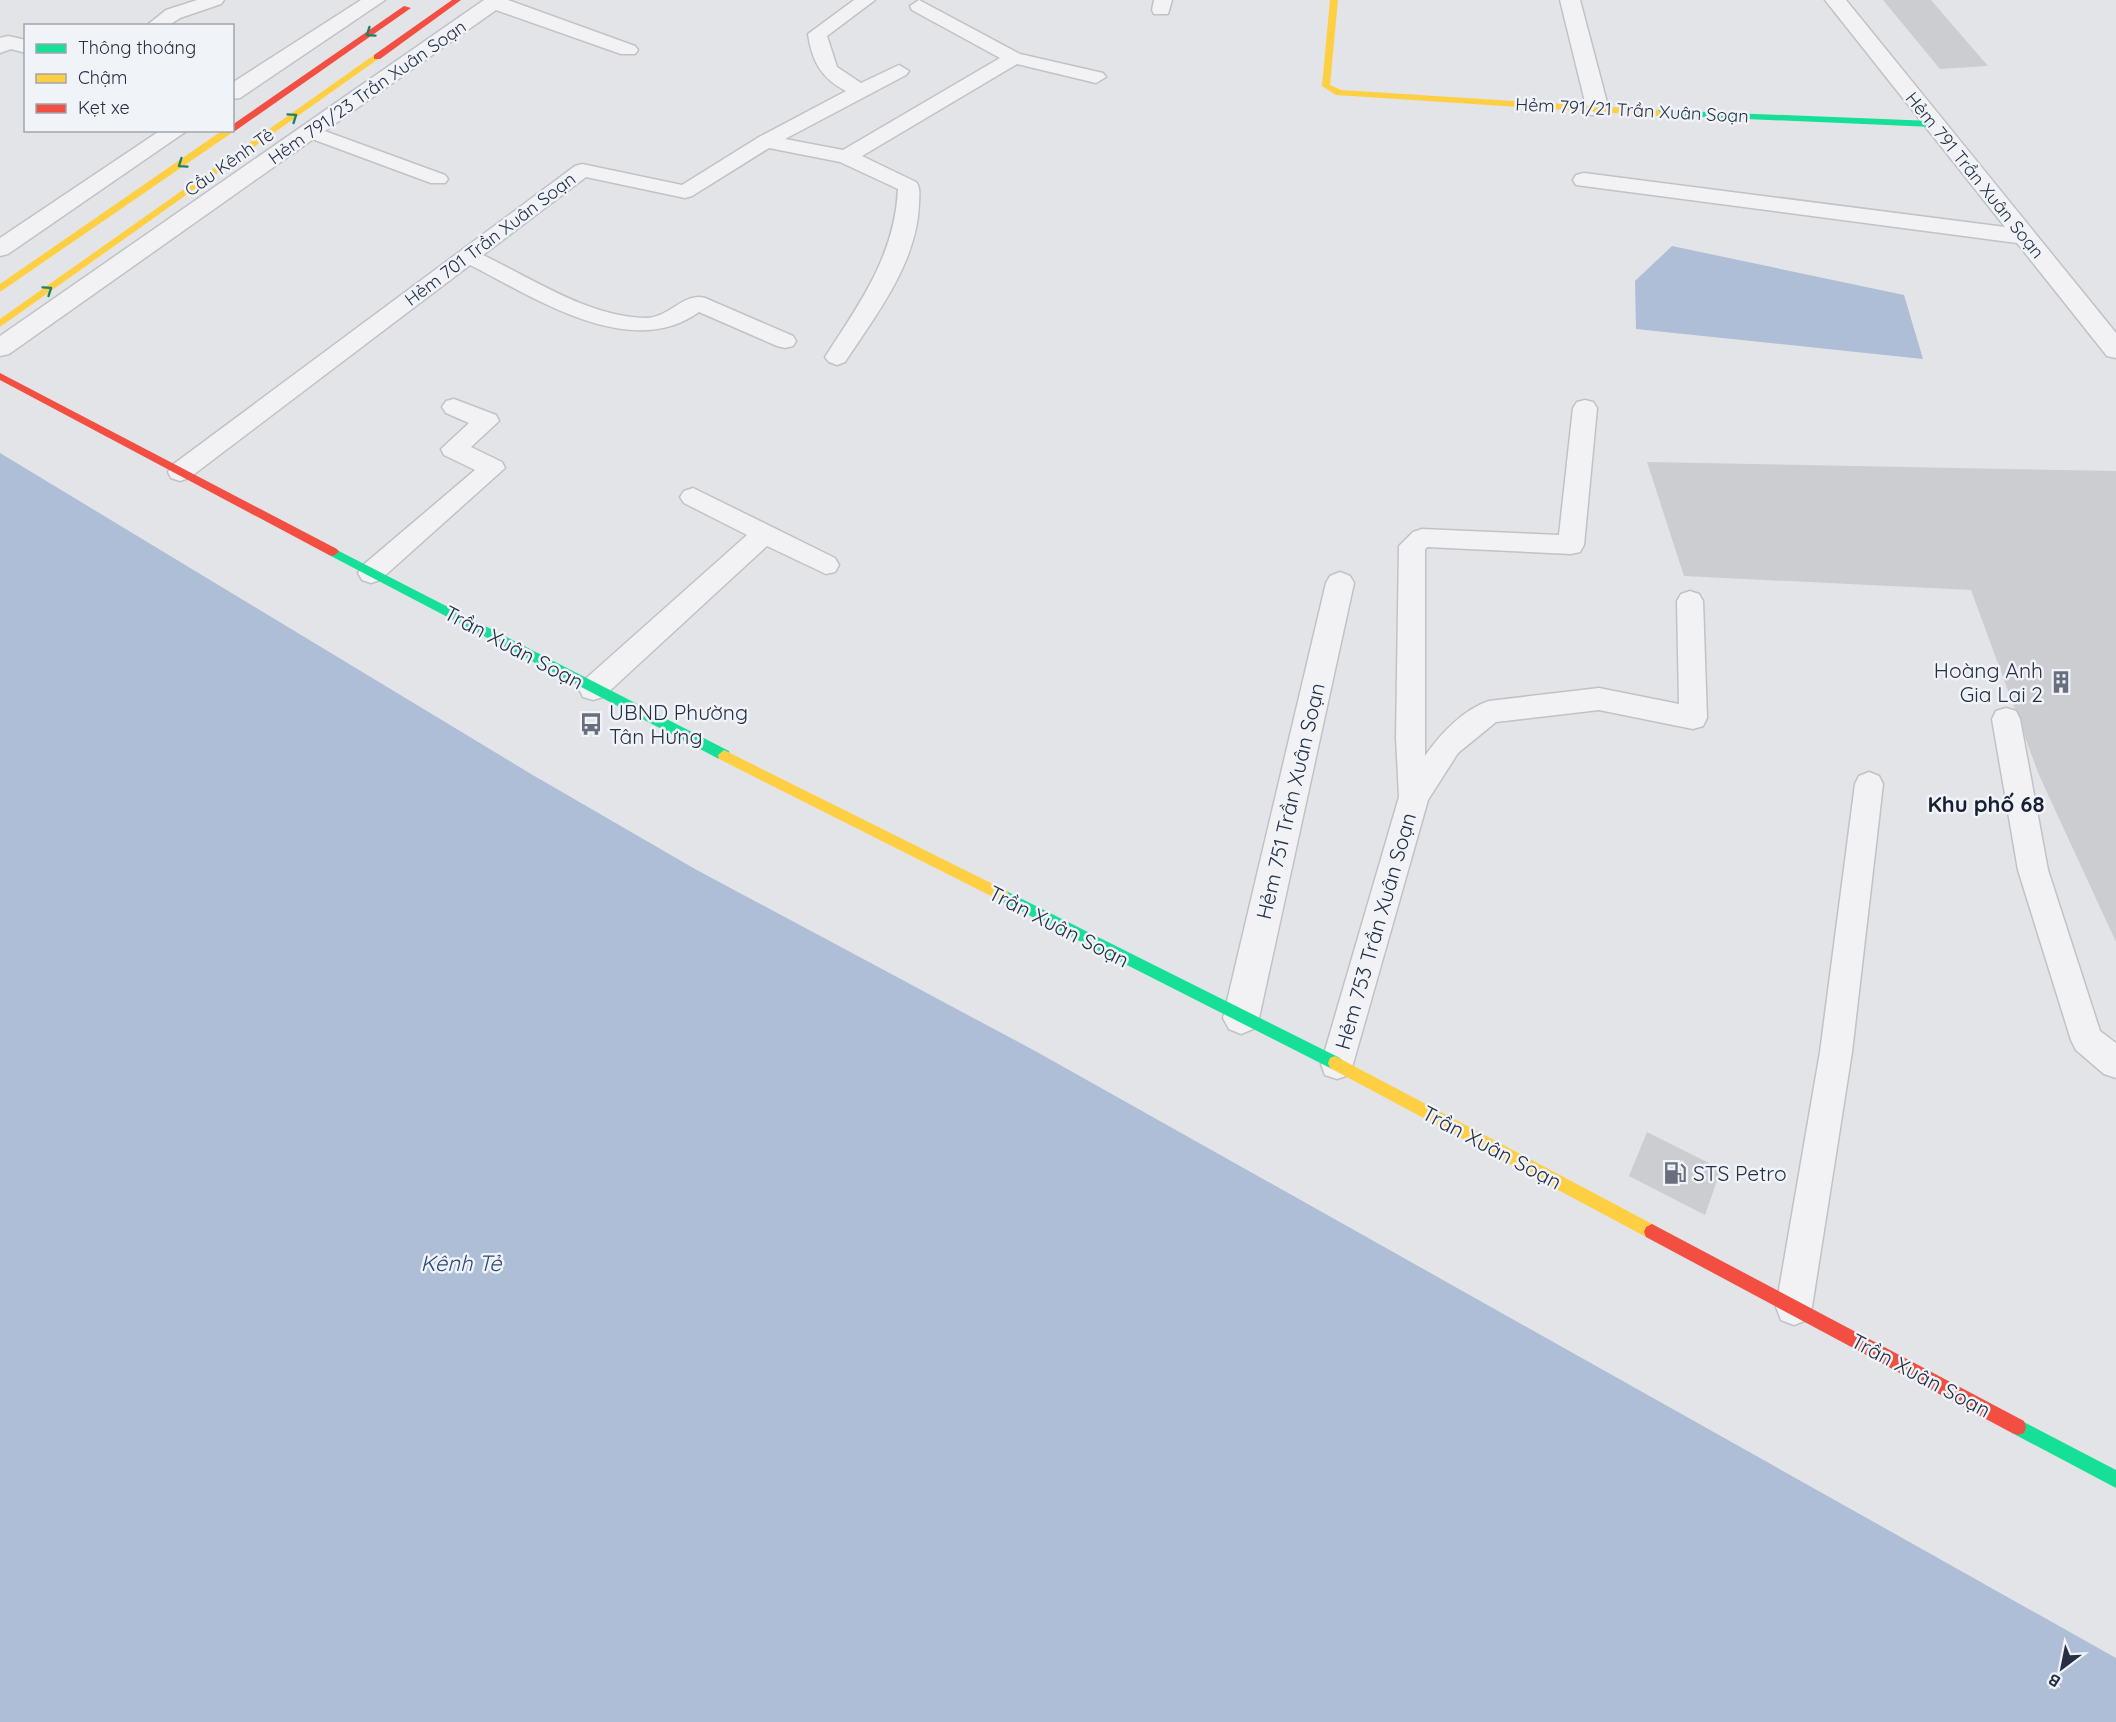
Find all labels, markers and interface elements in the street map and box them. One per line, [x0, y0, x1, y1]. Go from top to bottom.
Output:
street label: Hẻm 791/23 Trần Xuân Soạn [264, 15, 470, 169]
legend [24, 24, 234, 132]
one-way arrow [366, 26, 377, 37]
text: Thông thoáng [78, 36, 196, 59]
text: Chậm [78, 66, 127, 89]
street label: Hẻm 791 Trần Xuân Soạn [1901, 87, 2049, 263]
street label: Hẻm 791/21 Trần Xuân Soạn [1515, 92, 1749, 128]
text: Kẹt xe [78, 96, 130, 119]
one-way arrow [286, 113, 297, 124]
street label: Cầu Kênh Tẻ [180, 123, 278, 201]
one-way arrow [177, 157, 188, 168]
street label: Hẻm 701 Trần Xuân Soạn [400, 167, 580, 311]
one-way arrow [41, 286, 52, 297]
street label: Trần Xuân Soạn [440, 599, 588, 695]
place label: Hoàng Anh Gia Lai 2 [1934, 657, 2043, 707]
building icon: Hoàng Anh Gia Lai 2 [2048, 669, 2074, 695]
street label: Hẻm 751 Trần Xuân Soạn [1250, 680, 1330, 922]
place label: UBND Phường Tân Hưng [609, 699, 748, 749]
bus stop icon: UBND Phường Tân Hưng [578, 711, 604, 737]
district label: Khu phố 68 [1927, 790, 2045, 818]
street label: Hẻm 753 Trần Xuân Soạn [1329, 810, 1421, 1052]
street label: Trần Xuân Soạn [984, 879, 1134, 973]
street label: Trần Xuân Soạn [1418, 1099, 1566, 1195]
fuel station icon: STS Petro [1662, 1160, 1688, 1186]
place label: STS Petro [1693, 1160, 1787, 1186]
water label: Kênh Tẻ [420, 1249, 503, 1277]
street label: Trần Xuân Soạn [1847, 1327, 1995, 1423]
north arrow [2032, 1638, 2092, 1698]
text: B [2044, 1669, 2064, 1692]

